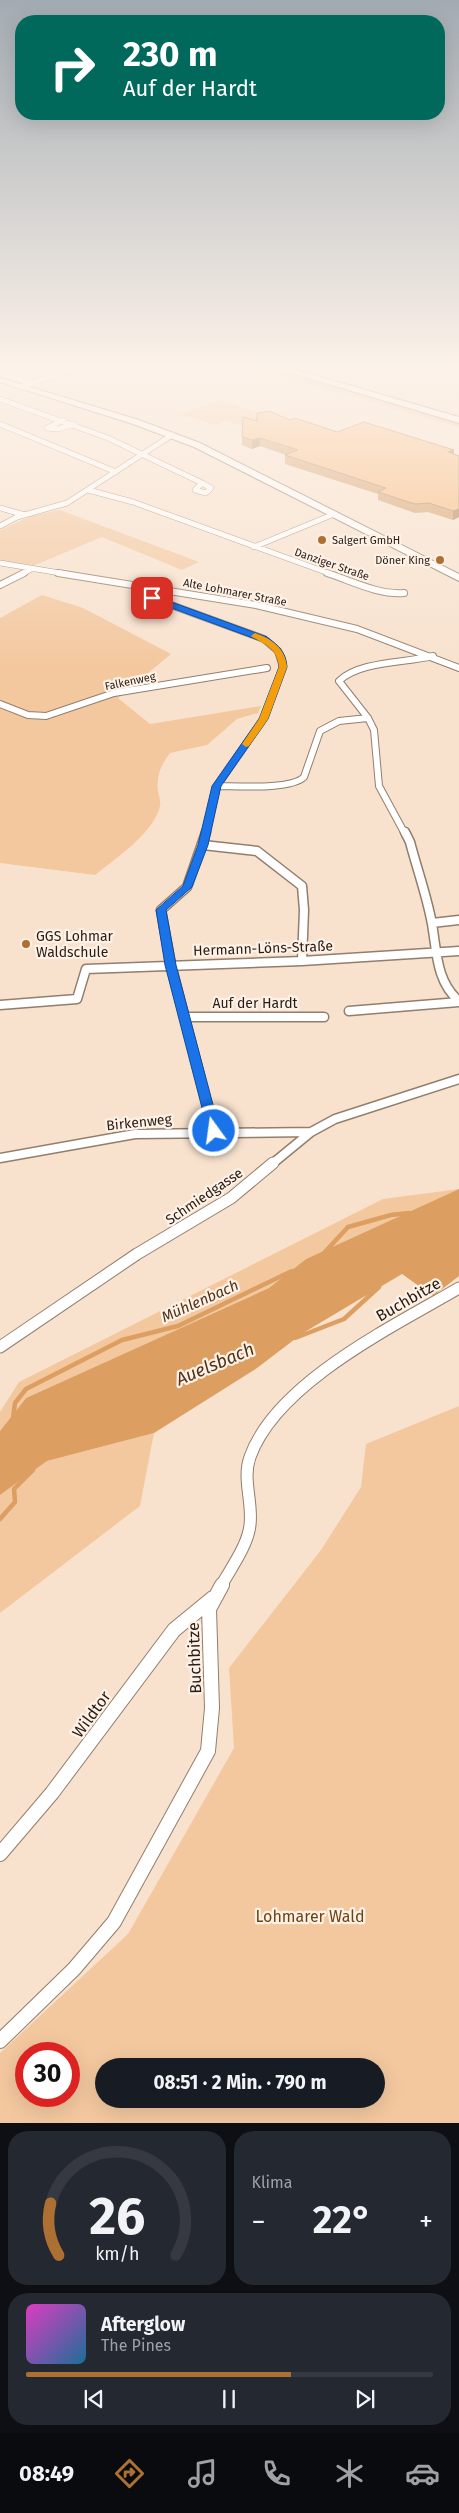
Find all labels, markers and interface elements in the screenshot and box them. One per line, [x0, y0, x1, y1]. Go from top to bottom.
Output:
text: 230 m [123, 33, 217, 75]
icon: right [40, 35, 105, 100]
text: Auf der Hardt [123, 75, 257, 102]
marker: Salgert GmbH [316, 534, 328, 546]
place label: Salgert GmbH [332, 534, 400, 547]
street label: Danziger Straße [293, 546, 371, 583]
place label: Döner King [375, 554, 430, 567]
marker: Döner King [434, 554, 446, 566]
street label: Alte Lohmarer Straße [182, 576, 288, 609]
pin [131, 577, 173, 619]
icon: arrive [138, 584, 166, 612]
street label: Falkenweg [104, 670, 157, 693]
place label: GGS Lohmar Waldschule [36, 928, 114, 961]
marker: GGS Lohmar Waldschule [20, 938, 32, 950]
street label: Hermann-Löns-Straße [193, 938, 333, 959]
street label: Auf der Hardt [212, 995, 299, 1012]
position arrow [187, 1104, 239, 1156]
street label: Birkenweg [105, 1111, 173, 1134]
street label: Schmiedgasse [162, 1164, 246, 1228]
street label: Buchbitze [373, 1273, 444, 1326]
water label: Mühlenbach [159, 1276, 241, 1326]
water label: Auelsbach [172, 1338, 257, 1391]
street label: Buchbitze [184, 1622, 205, 1694]
street label: Wildtor [68, 1687, 115, 1741]
park label: Lohmarer Wald [256, 1907, 365, 1926]
speed limit sign: 30 [15, 2042, 80, 2107]
text: 08:51 · 2 Min. · 790 m [153, 2071, 327, 2094]
text: Klima [252, 2173, 293, 2192]
text: 26 [89, 2185, 145, 2248]
text: 22° [313, 2197, 372, 2243]
text: − [252, 2205, 266, 2238]
text: + [419, 2205, 433, 2238]
text: km/h [95, 2243, 139, 2265]
text: Afterglow [101, 2313, 185, 2336]
text: The Pines [101, 2336, 171, 2355]
icon: previous [80, 2385, 108, 2413]
icon: pause [215, 2385, 243, 2413]
icon: next [351, 2385, 379, 2413]
icon: directions [112, 2456, 147, 2491]
icon: music [185, 2456, 220, 2491]
icon: phone [259, 2456, 294, 2491]
icon: climate [332, 2456, 367, 2491]
icon: car [405, 2456, 440, 2491]
text: 08:49 [19, 2460, 74, 2487]

